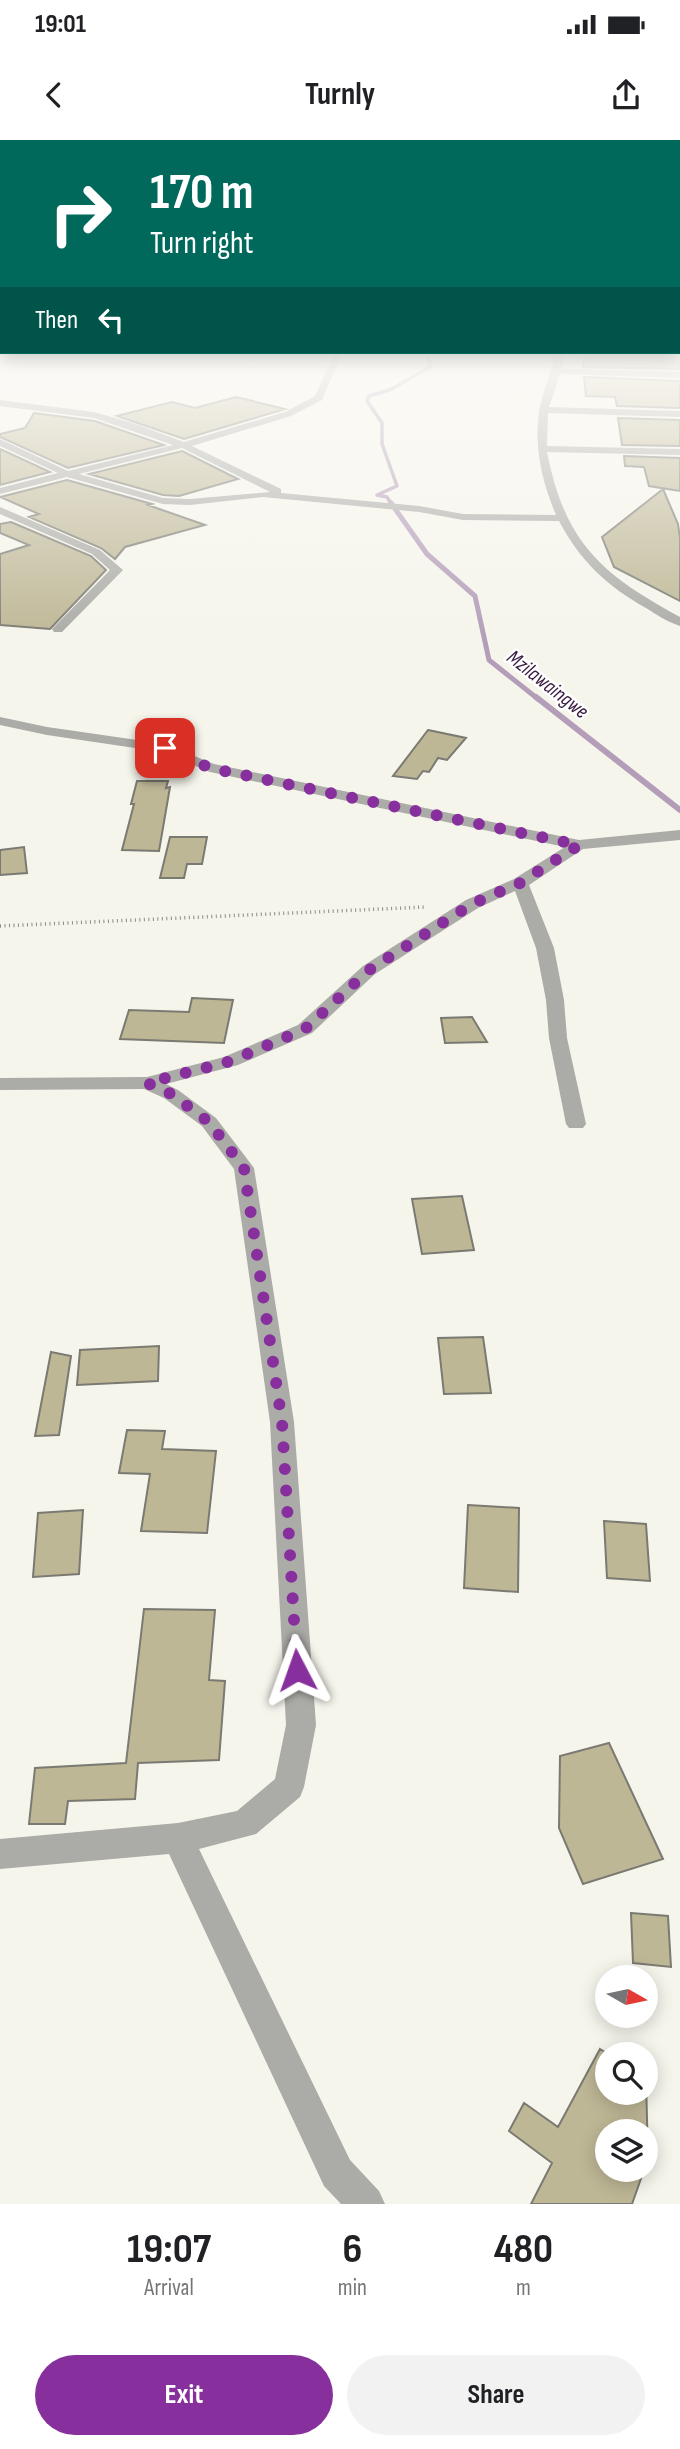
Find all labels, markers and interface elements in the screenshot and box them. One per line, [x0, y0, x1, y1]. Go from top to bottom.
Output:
text: 19:01 [35, 9, 86, 40]
text: Turnly [305, 75, 375, 114]
icon: back [35, 76, 73, 114]
icon: share [607, 76, 645, 114]
text: 170 m [150, 164, 254, 223]
icon: right [35, 168, 126, 259]
text: Turn right [150, 224, 254, 263]
icon: left [92, 301, 130, 339]
text: Then [35, 305, 78, 336]
water label: Mzilawaingwe [502, 645, 594, 724]
pin [135, 718, 195, 778]
icon: arrive [146, 729, 184, 767]
position arrow [260, 1633, 334, 1707]
north arrow [595, 1965, 658, 2028]
map controls [595, 1965, 658, 2182]
button: search [595, 2042, 658, 2105]
button: layers [595, 2119, 658, 2182]
text: 19:07 [127, 2224, 211, 2275]
text: 6 [342, 2224, 362, 2275]
text: 480 [494, 2224, 553, 2275]
text: Arrival [144, 2274, 194, 2302]
text: min [338, 2274, 367, 2302]
text: m [516, 2274, 531, 2302]
button: Exit [35, 2355, 333, 2435]
button: Share [347, 2355, 645, 2435]

